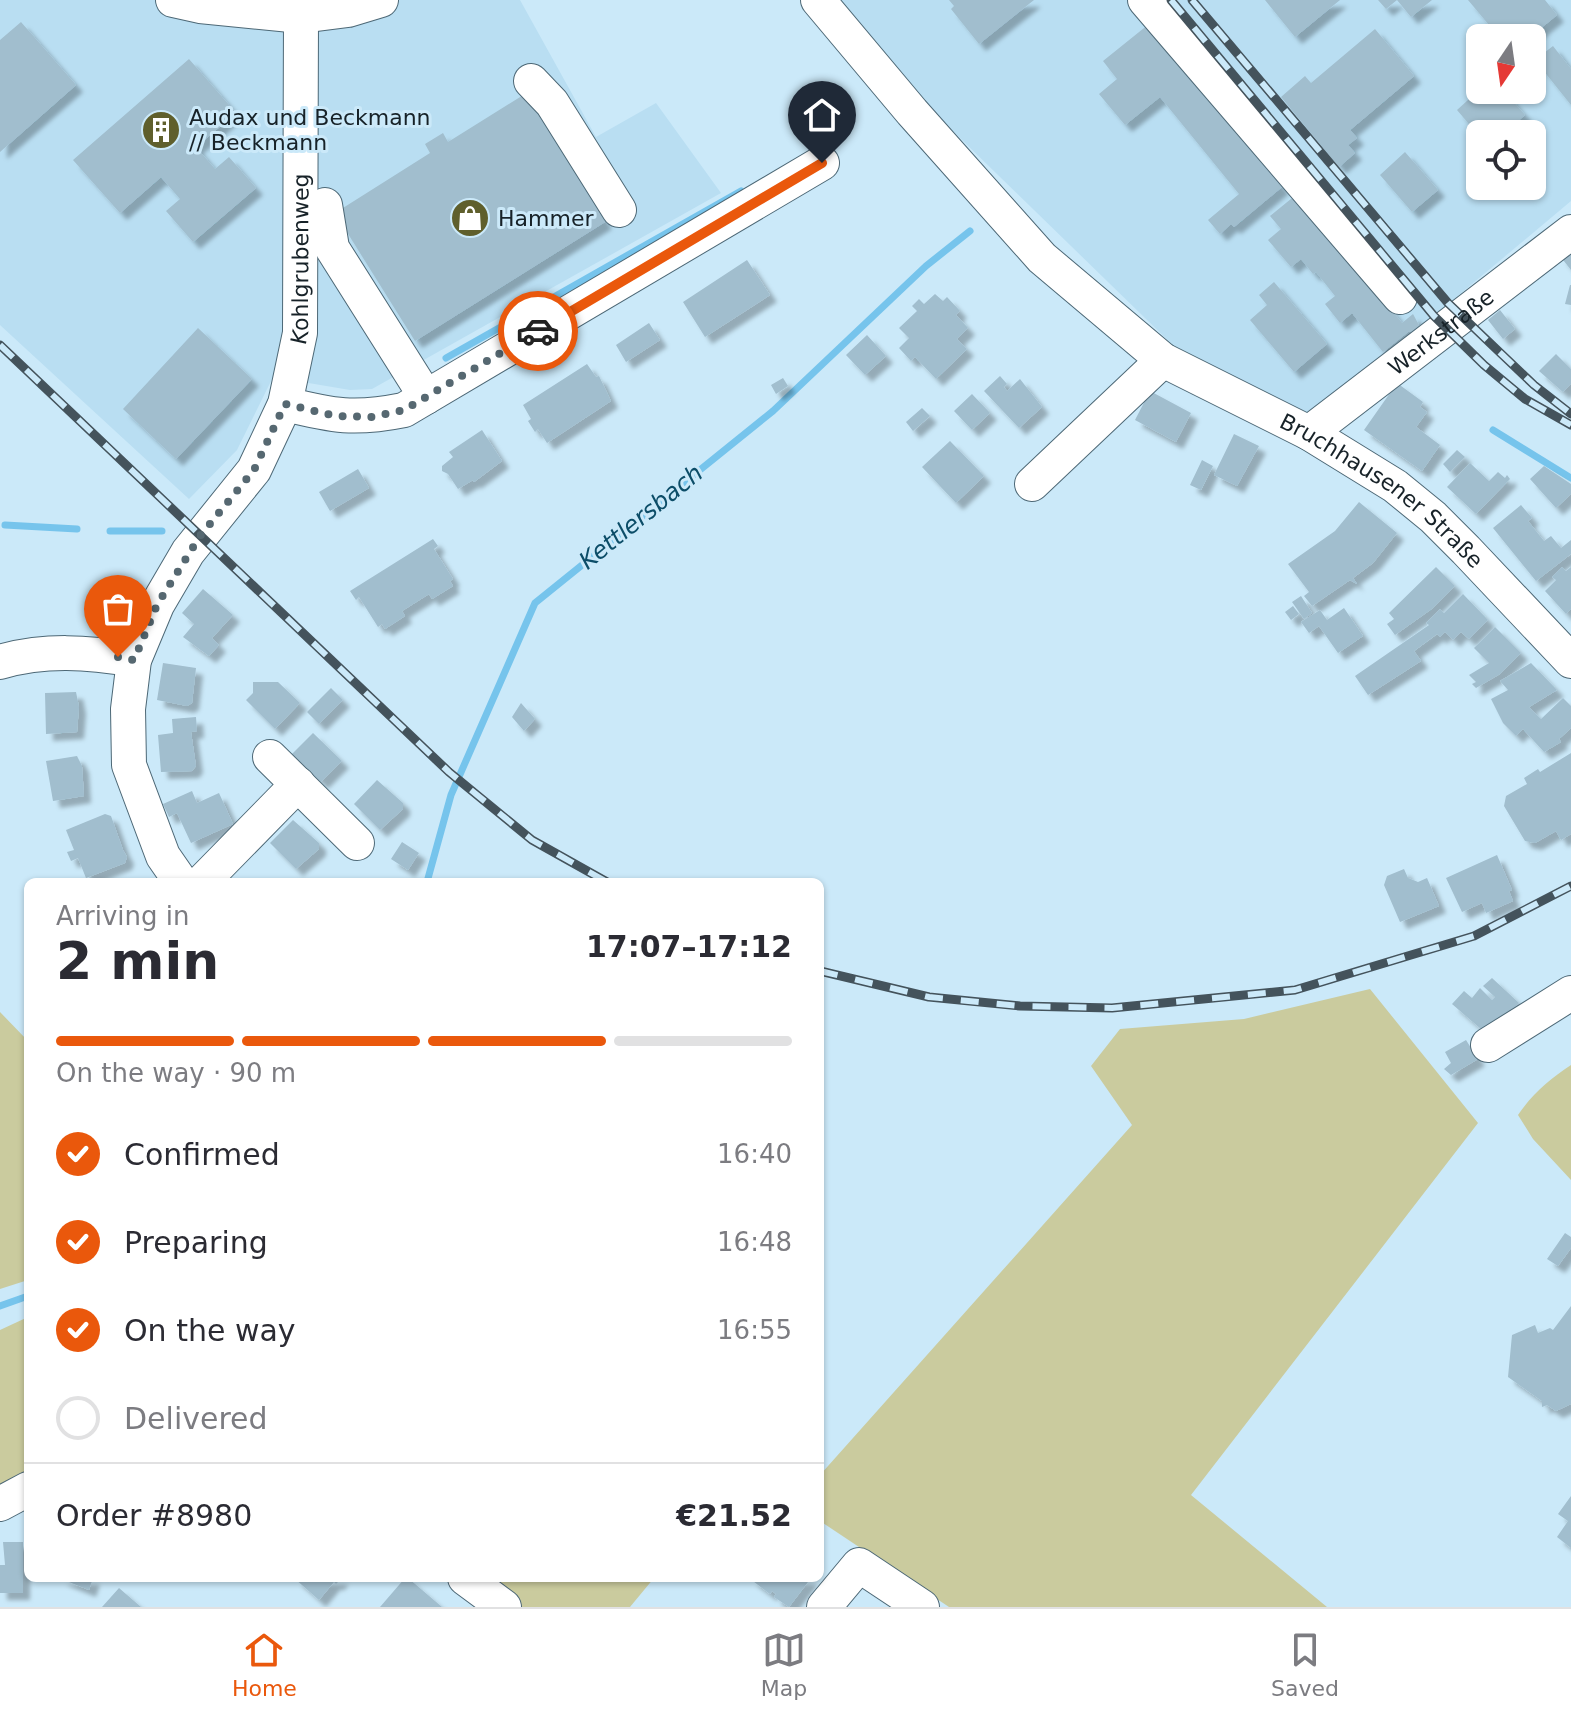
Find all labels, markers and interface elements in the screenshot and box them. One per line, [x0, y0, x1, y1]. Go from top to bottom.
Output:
north arrow [1466, 24, 1546, 104]
map controls [1466, 24, 1546, 200]
pin [788, 81, 856, 163]
icon: home [800, 93, 844, 137]
place label: Audax und Beckmann // Beckmann [189, 105, 431, 155]
building icon: Audax und Beckmann // Beckmann [140, 109, 182, 151]
button: locate [1466, 120, 1546, 200]
street label: Kohlgrubenweg [285, 173, 313, 347]
shop icon: Hammer [449, 197, 491, 239]
place label: Hammer [498, 206, 594, 231]
street label: Werkstraße [1383, 284, 1498, 380]
courier [498, 291, 578, 371]
icon: car [516, 309, 560, 353]
street label: Bruchhausener Straße [1276, 408, 1488, 573]
water label: Kettlersbach [574, 459, 708, 575]
pin [84, 575, 152, 657]
icon: bag [96, 587, 140, 631]
text: Arriving in [56, 901, 190, 931]
text: 17:07–17:12 [586, 929, 792, 964]
text: 2 min [56, 931, 219, 991]
text: On the way · 90 m [56, 1058, 296, 1088]
icon: check [56, 1132, 100, 1176]
text: Confirmed [124, 1137, 280, 1172]
text: 16:40 [717, 1139, 792, 1169]
icon: check [56, 1220, 100, 1264]
text: Preparing [124, 1225, 268, 1260]
text: 16:48 [717, 1227, 792, 1257]
icon: check [56, 1308, 100, 1352]
text: On the way [124, 1313, 296, 1348]
text: 16:55 [717, 1315, 792, 1345]
text: Delivered [124, 1401, 268, 1436]
text: Order #8980 [56, 1498, 252, 1533]
text: €21.52 [676, 1498, 792, 1533]
tab: Home [232, 1628, 297, 1701]
tab: Map [761, 1628, 807, 1701]
tab: Saved [1271, 1628, 1339, 1701]

